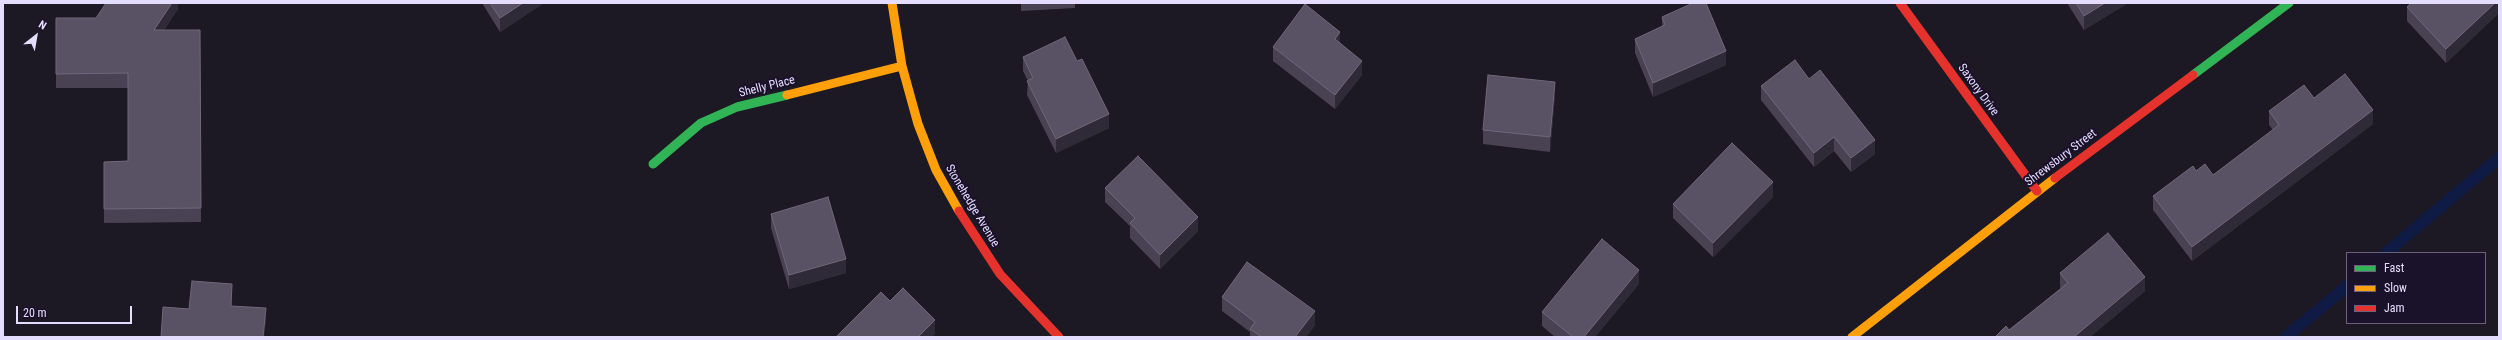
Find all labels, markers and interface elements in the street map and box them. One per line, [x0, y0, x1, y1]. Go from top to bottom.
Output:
north arrow [16, 16, 56, 56]
text: N [36, 18, 49, 33]
street label: Saxony Drive [1954, 61, 2002, 119]
street label: Shelly Place [737, 73, 797, 101]
street label: Shrewsbury Street [2022, 126, 2100, 190]
street label: Stonehedge Avenue [942, 162, 1002, 250]
legend [2346, 252, 2486, 324]
text: Fast [2384, 261, 2404, 275]
text: Slow [2384, 281, 2407, 295]
scale bar [18, 298, 134, 324]
text: Jam [2384, 301, 2405, 315]
text: 20 m [23, 306, 47, 320]

